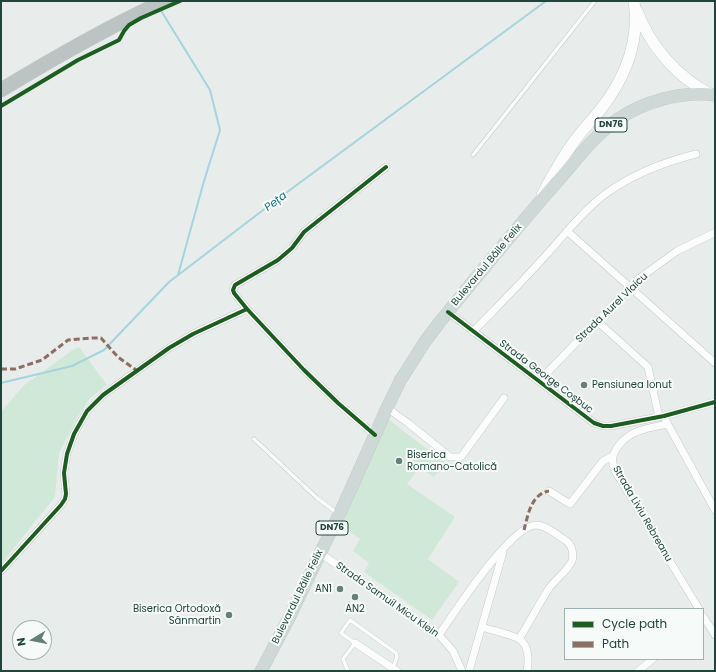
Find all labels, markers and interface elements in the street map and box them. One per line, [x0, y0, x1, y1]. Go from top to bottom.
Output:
road number: DN76 [595, 118, 627, 132]
water label: Peța [262, 189, 290, 215]
street label: Bulevardul Băile Felix [449, 222, 525, 308]
street label: Strada Aurel Vlaicu [574, 271, 650, 345]
street label: Strada George Coșbuc [497, 338, 595, 416]
place label: Pensiunea Ionut [592, 379, 672, 391]
marker: Pensiunea Ionut [579, 380, 589, 390]
place label: Biserica Romano-Catolică [407, 449, 497, 472]
marker: Biserica Romano-Catolică [394, 456, 404, 466]
street label: Strada Liviu Rebreanu [610, 464, 674, 564]
road number: DN76 [316, 521, 348, 535]
street label: Bulevardul Băile Felix [270, 548, 326, 646]
street label: Strada Samuil Micu Klein [333, 560, 441, 640]
place label: AN1 [315, 583, 332, 595]
marker: AN1 [335, 584, 345, 594]
marker: AN2 [350, 592, 360, 602]
place label: Biserica Ortodoxă Sânmartin [133, 603, 221, 626]
place label: AN2 [345, 603, 365, 615]
legend [564, 608, 704, 660]
marker: Biserica Ortodoxă Sânmartin [224, 610, 234, 620]
text: Cycle path [602, 615, 667, 632]
north arrow [12, 620, 52, 660]
text: Path [602, 635, 629, 652]
text: N [13, 636, 30, 647]

